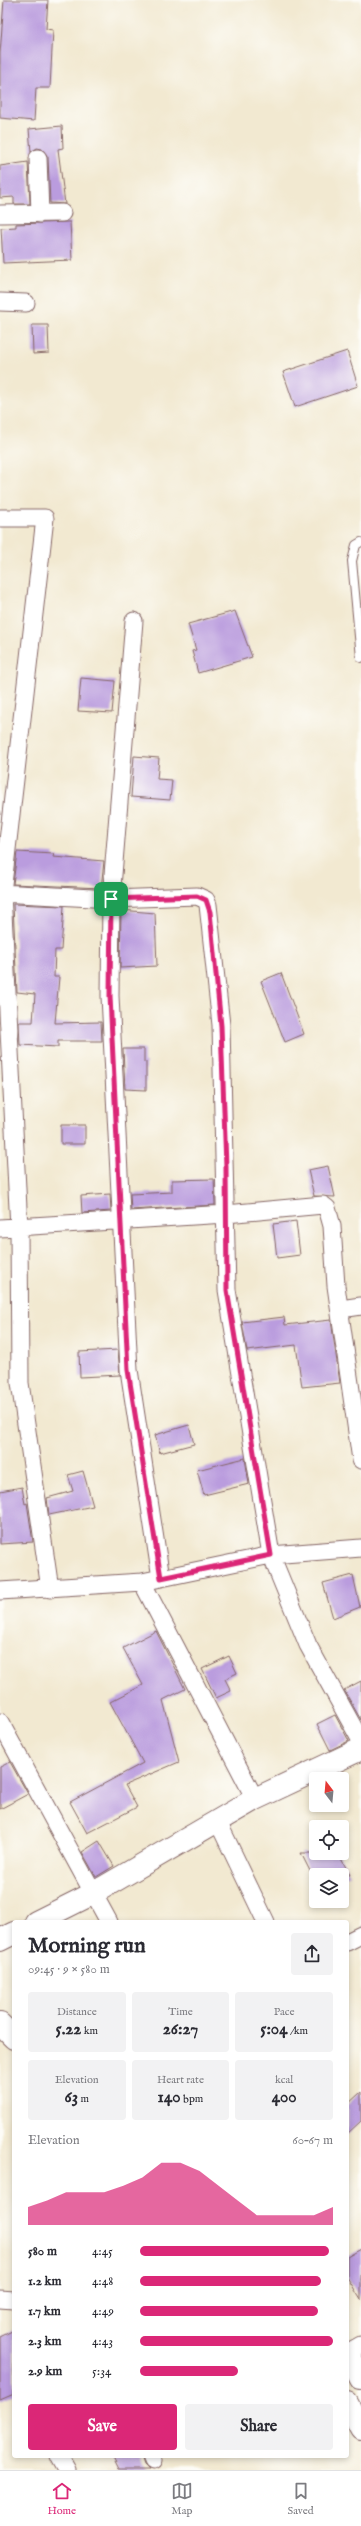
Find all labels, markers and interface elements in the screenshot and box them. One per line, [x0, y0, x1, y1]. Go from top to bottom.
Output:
pin [94, 882, 128, 916]
icon: arrive [100, 888, 122, 910]
north arrow [309, 1772, 349, 1812]
map controls [309, 1772, 349, 1908]
button: locate [309, 1820, 349, 1860]
button: layers [309, 1868, 349, 1908]
text: Morning run [28, 1932, 146, 1960]
button: share [291, 1933, 333, 1975]
text: 09:45 · 9 × 580 m [28, 1961, 110, 1978]
text: Distance [57, 2005, 97, 2019]
text: Time [168, 2005, 193, 2019]
text: Pace [274, 2005, 295, 2019]
text: 5.22 [56, 2019, 81, 2040]
text: 26:27 [163, 2019, 198, 2040]
text: 5:04 [260, 2019, 288, 2040]
text: km [81, 2024, 98, 2038]
text: /km [288, 2024, 308, 2038]
text: Elevation [55, 2073, 99, 2087]
text: Heart rate [157, 2073, 204, 2087]
text: kcal [275, 2073, 293, 2087]
text: 63 [65, 2087, 78, 2108]
text: 140 [158, 2087, 181, 2108]
text: 400 [272, 2087, 297, 2108]
text: m [78, 2092, 89, 2106]
text: bpm [181, 2092, 203, 2106]
text: Elevation [28, 2132, 80, 2149]
text: 60–67 m [292, 2132, 333, 2149]
text: 580 m [28, 2243, 57, 2260]
text: 4:45 [92, 2243, 113, 2260]
text: 1.2 km [28, 2273, 62, 2290]
text: 4:48 [92, 2273, 113, 2290]
text: 1.7 km [28, 2303, 61, 2320]
text: 4:49 [92, 2303, 114, 2320]
text: 2.3 km [28, 2333, 62, 2350]
text: 4:43 [92, 2333, 113, 2350]
text: 2.9 km [28, 2363, 62, 2380]
text: 5:34 [92, 2363, 111, 2380]
button: Save [28, 2404, 177, 2450]
button: Share [185, 2404, 333, 2450]
tab: Home [47, 2480, 76, 2518]
tab: Map [171, 2480, 193, 2518]
tab: Saved [288, 2480, 314, 2518]

